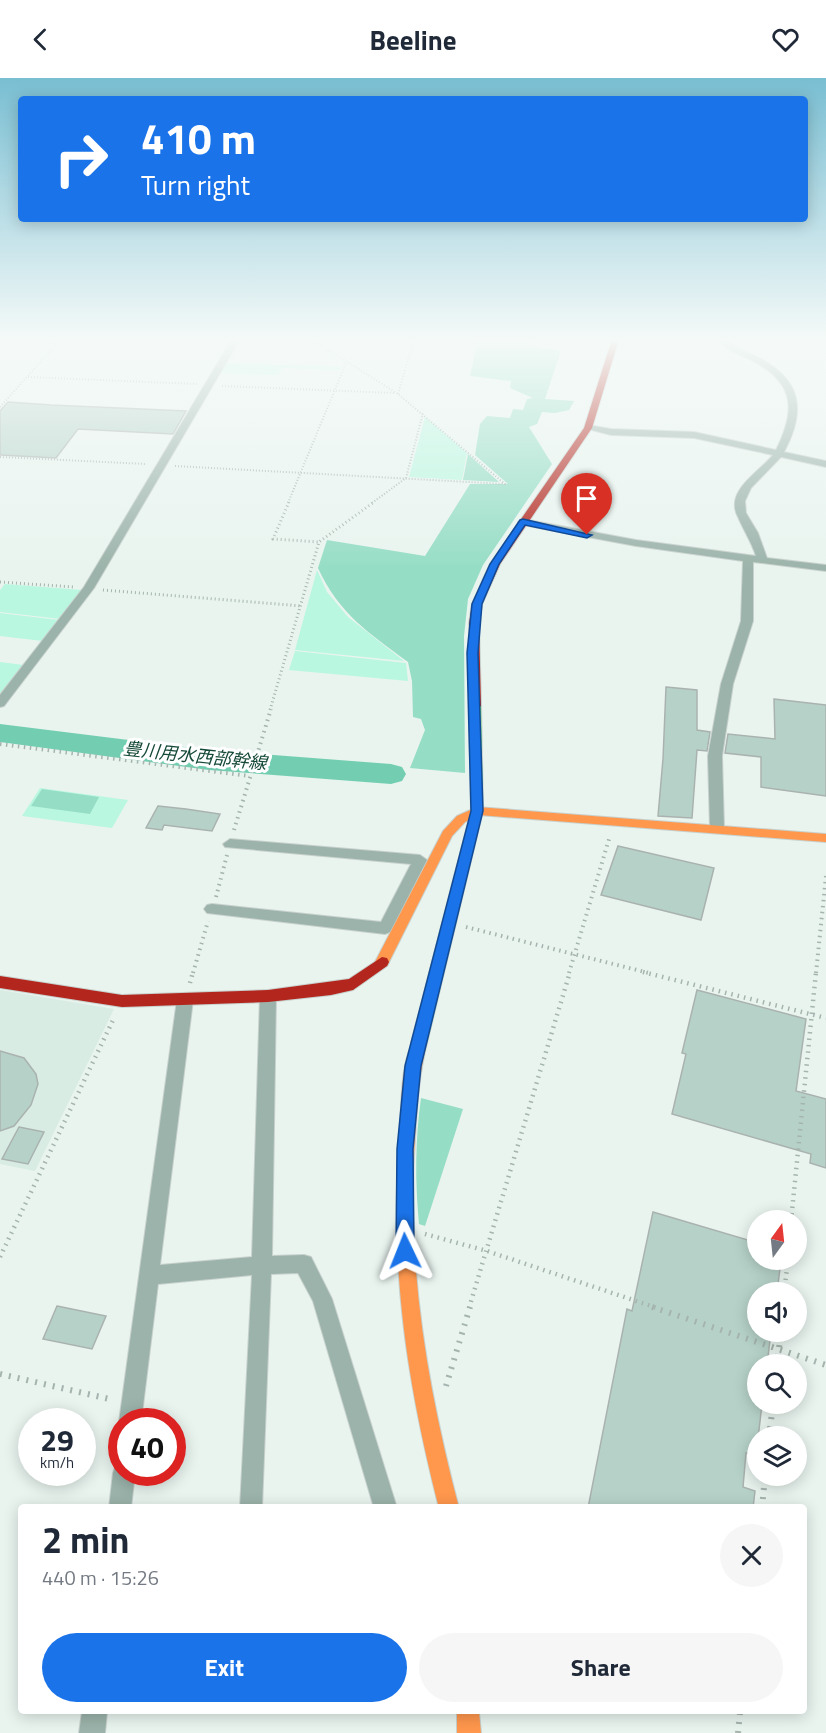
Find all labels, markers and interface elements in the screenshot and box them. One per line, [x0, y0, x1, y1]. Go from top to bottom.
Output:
text: Beeline [370, 19, 456, 60]
icon: back [24, 23, 57, 56]
icon: heart [769, 23, 802, 56]
text: 410 m [141, 106, 256, 170]
icon: right [42, 120, 120, 198]
text: Turn right [141, 164, 250, 205]
pin [561, 473, 612, 535]
icon: arrive [570, 482, 603, 515]
water label: 豊川用水西部幹線 [122, 735, 270, 777]
north arrow [747, 1210, 807, 1270]
map controls [747, 1210, 807, 1486]
position arrow [373, 1219, 437, 1283]
button: sound [747, 1282, 807, 1342]
button: search [747, 1354, 807, 1414]
speed limit sign: 40 [108, 1408, 186, 1486]
text: 29 [40, 1417, 74, 1463]
button: layers [747, 1426, 807, 1486]
text: km/h [40, 1451, 74, 1474]
text: 2 min [42, 1512, 129, 1567]
button: close [720, 1524, 783, 1587]
text: 440 m · 15:26 [42, 1562, 159, 1593]
button: Exit [42, 1633, 407, 1702]
button: Share [419, 1633, 783, 1702]

